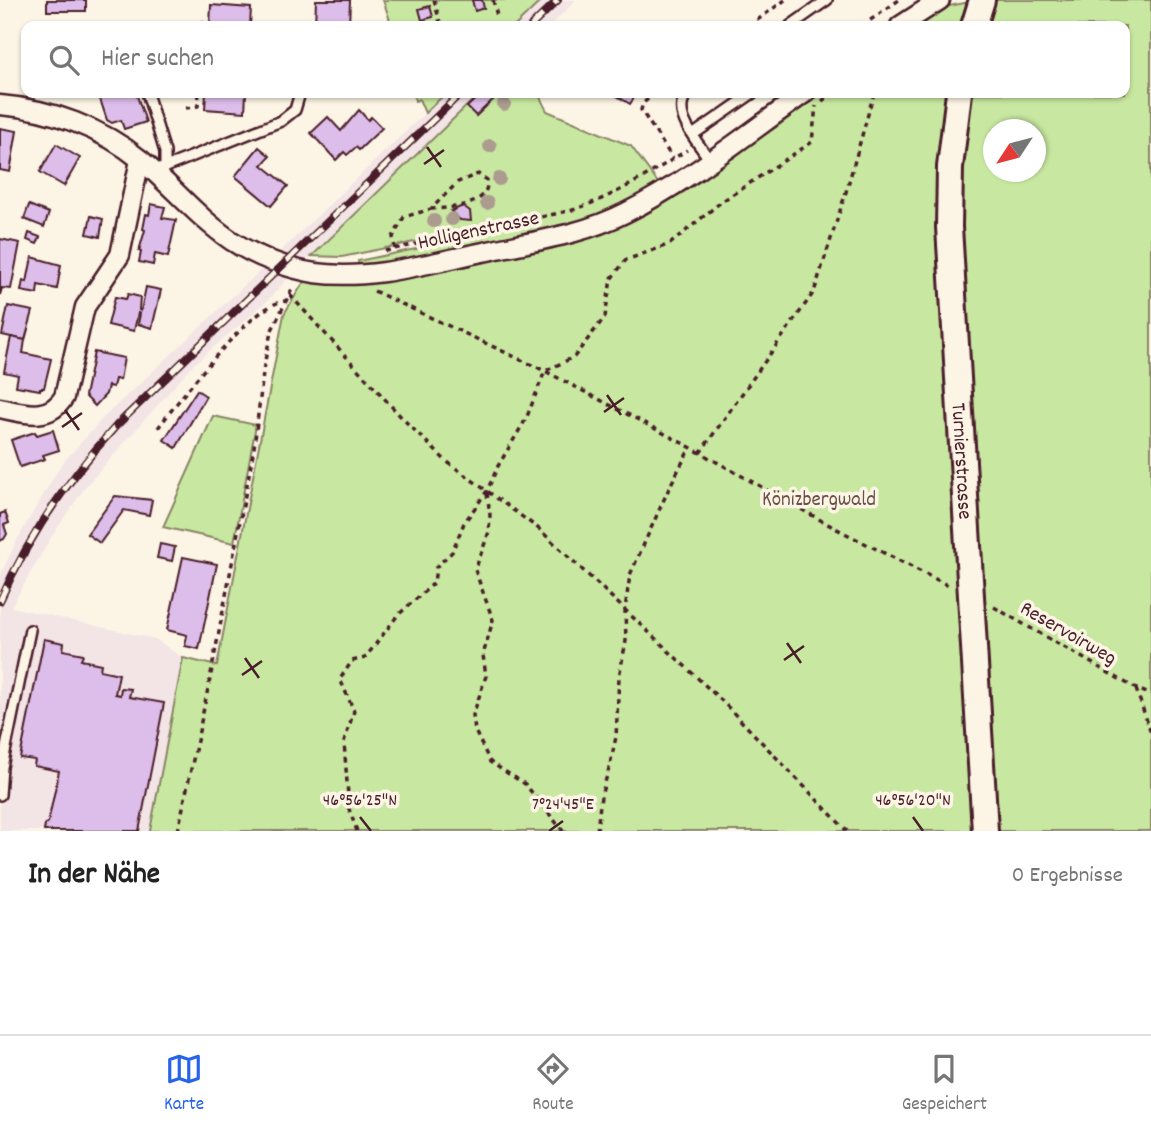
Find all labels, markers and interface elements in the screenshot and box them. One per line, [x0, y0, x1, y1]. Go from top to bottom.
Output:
search box [21, 21, 1130, 98]
icon: search [45, 41, 83, 79]
text: Hier suchen [101, 41, 214, 78]
north arrow [983, 119, 1046, 182]
street label: Holligenstrasse [415, 204, 542, 259]
street label: Turnierstrasse [941, 402, 978, 521]
park label: Könizbergwald [762, 486, 876, 516]
street label: Reservoirweg [1014, 595, 1121, 674]
text: 46°56'25"N [323, 789, 397, 814]
text: 46°56'20"N [875, 789, 951, 814]
text: 7°24'45"E [532, 793, 594, 818]
text: In der Nähe [28, 855, 160, 898]
text: 0 Ergebnisse [1012, 860, 1123, 893]
tab: Karte [164, 1050, 204, 1119]
tab: Route [532, 1050, 574, 1119]
tab: Gespeichert [902, 1050, 987, 1119]

